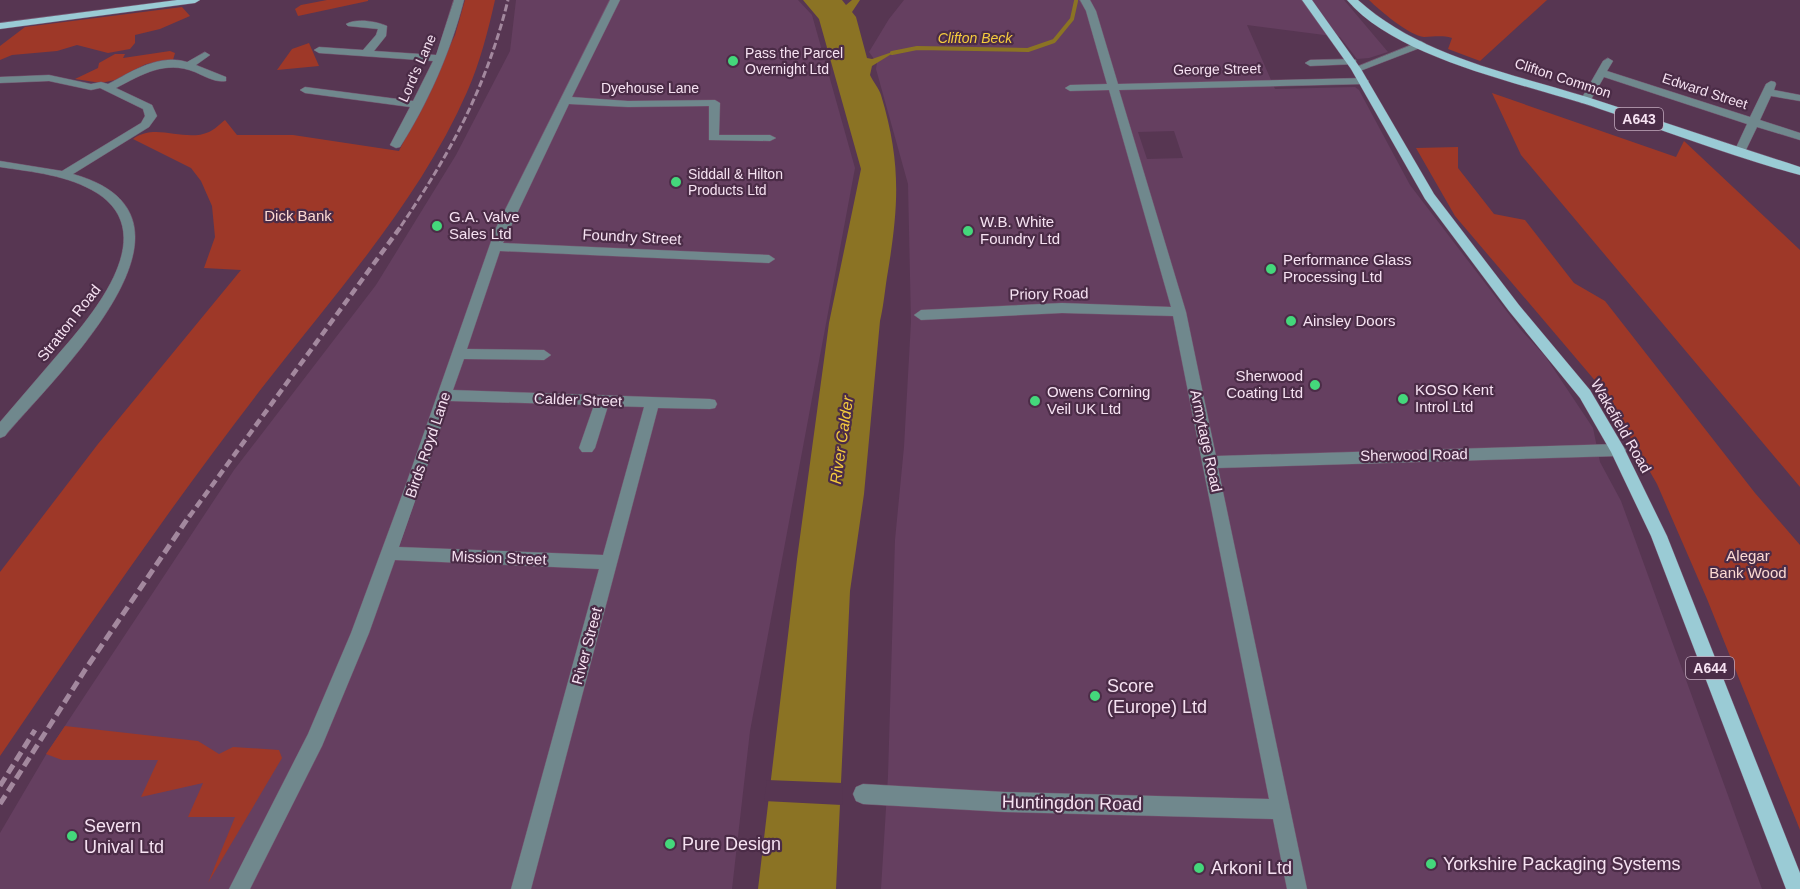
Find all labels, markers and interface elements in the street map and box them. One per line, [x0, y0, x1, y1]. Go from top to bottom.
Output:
water label: Clifton Beck [938, 30, 1013, 46]
street label: Lord's Lane [395, 31, 439, 104]
place label: Pass the Parcel Overnight Ltd [745, 45, 843, 77]
marker: Pass the Parcel Overnight Ltd [726, 54, 740, 68]
street label: Clifton Common [1513, 55, 1613, 101]
street label: George Street [1173, 60, 1261, 78]
street label: Edward Street [1660, 70, 1750, 112]
street label: Dyehouse Lane [601, 80, 699, 96]
road number: A643 [1615, 108, 1663, 130]
place label: Siddall & Hilton Products Ltd [688, 166, 783, 198]
marker: Siddall & Hilton Products Ltd [669, 175, 683, 189]
park label: Dick Bank [264, 207, 332, 224]
place label: G.A. Valve Sales Ltd [449, 208, 520, 242]
place label: W.B. White Foundry Ltd [980, 213, 1060, 247]
marker: G.A. Valve Sales Ltd [430, 219, 444, 233]
marker: W.B. White Foundry Ltd [961, 224, 975, 238]
street label: Foundry Street [582, 225, 683, 248]
place label: Performance Glass Processing Ltd [1283, 251, 1411, 285]
marker: Performance Glass Processing Ltd [1264, 262, 1278, 276]
street label: Stratton Road [33, 281, 104, 364]
street label: Priory Road [1009, 284, 1089, 303]
place label: Ainsley Doors [1303, 312, 1396, 329]
marker: Ainsley Doors [1284, 314, 1298, 328]
place label: Sherwood Coating Ltd [1226, 367, 1303, 401]
street label: Wakefield Road [1588, 376, 1655, 476]
marker: Sherwood Coating Ltd [1308, 378, 1322, 392]
place label: KOSO Kent Introl Ltd [1415, 381, 1494, 415]
place label: Owens Corning Veil UK Ltd [1047, 383, 1150, 417]
street label: Armytage Road [1187, 388, 1226, 494]
street label: Calder Street [534, 389, 623, 410]
street label: Birds Royd Lane [401, 390, 454, 500]
marker: KOSO Kent Introl Ltd [1396, 392, 1410, 406]
water label: River Calder [827, 394, 856, 485]
marker: Owens Corning Veil UK Ltd [1028, 394, 1042, 408]
street label: Sherwood Road [1360, 445, 1468, 464]
street label: Mission Street [451, 547, 548, 568]
park label: Alegar Bank Wood [1709, 547, 1787, 581]
street label: River Street [568, 605, 605, 686]
road number: A644 [1686, 657, 1734, 679]
place label: Score (Europe) Ltd [1107, 676, 1207, 717]
marker: Score (Europe) Ltd [1088, 689, 1102, 703]
street label: Huntingdon Road [1002, 792, 1142, 814]
place label: Severn Unival Ltd [84, 816, 164, 857]
marker: Severn Unival Ltd [65, 829, 79, 843]
place label: Pure Design [682, 834, 781, 854]
marker: Pure Design [663, 837, 677, 851]
place label: Yorkshire Packaging Systems [1443, 854, 1680, 874]
marker: Yorkshire Packaging Systems [1424, 857, 1438, 871]
place label: Arkoni Ltd [1211, 858, 1292, 878]
marker: Arkoni Ltd [1192, 861, 1206, 875]

